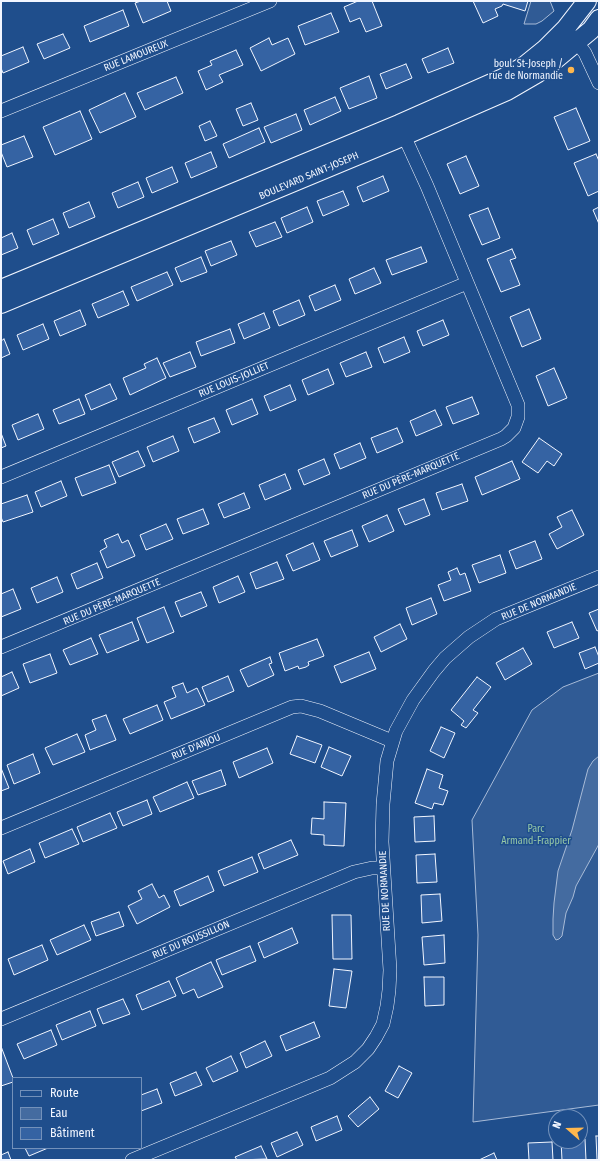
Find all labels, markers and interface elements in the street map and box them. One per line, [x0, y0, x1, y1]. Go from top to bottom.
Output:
street label: RUE LAMOUREUX [102, 38, 170, 74]
place label: boul. St-Joseph / rue de Normandie [489, 58, 563, 82]
marker: boul. St-Joseph / rue de Normandie [566, 65, 576, 75]
street label: BOULEVARD SAINT-JOSEPH [257, 150, 361, 202]
street label: RUE LOUIS-JOLLIET [197, 360, 271, 400]
street label: RUE DU PÈRE-MARQUETTE [361, 450, 461, 502]
street label: RUE DU PÈRE-MARQUETTE [62, 576, 162, 628]
street label: RUE DE NORMANDIE [500, 581, 578, 623]
street label: RUE D'ANJOU [170, 731, 222, 763]
park label: Parc Armand-Frappier [501, 823, 571, 846]
street label: RUE DE NORMANDIE [377, 850, 393, 932]
street label: RUE DU ROUSSILLON [150, 918, 232, 962]
legend [12, 1077, 142, 1149]
text: Route [50, 1086, 79, 1100]
text: Eau [50, 1106, 68, 1120]
north arrow [548, 1109, 588, 1149]
text: N [550, 1120, 564, 1130]
text: Bâtiment [50, 1126, 95, 1140]

